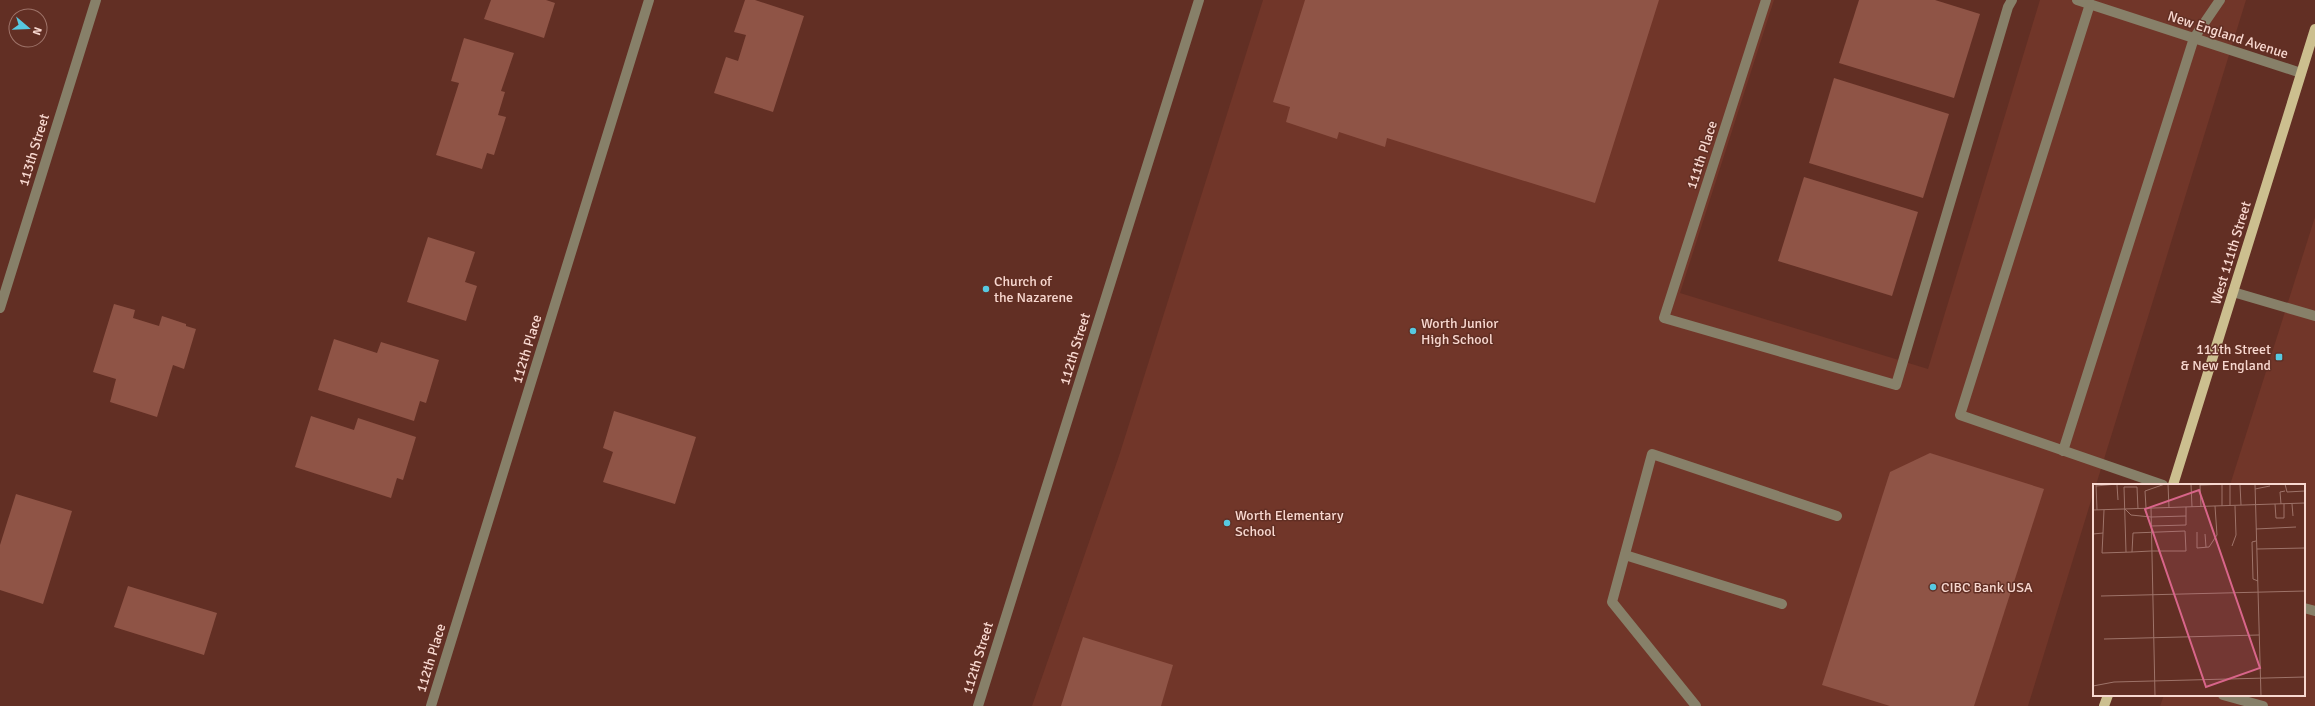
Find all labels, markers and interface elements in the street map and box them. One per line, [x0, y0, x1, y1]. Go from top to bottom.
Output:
street label: New England Avenue [2166, 7, 2290, 63]
north arrow [8, 8, 48, 48]
text: N [30, 25, 44, 37]
street label: 113th Street [15, 112, 53, 188]
street label: 111th Place [1683, 119, 1721, 191]
street label: West 111th Street [2207, 199, 2255, 307]
place label: Church of the Nazarene [994, 273, 1073, 306]
marker: Church of the Nazarene [981, 284, 991, 294]
street label: 112th Street [1056, 311, 1094, 387]
street label: 112th Place [509, 313, 545, 385]
place label: Worth Junior High School [1421, 315, 1499, 348]
marker: Worth Junior High School [1408, 326, 1418, 336]
place label: 111th Street & New England [2180, 341, 2271, 374]
marker: 111th Street & New England [2274, 352, 2284, 362]
inset map [2093, 484, 2305, 696]
place label: Worth Elementary School [1235, 507, 1344, 540]
marker: Worth Elementary School [1222, 518, 1232, 528]
place label: CIBC Bank USA [1941, 579, 2033, 596]
marker: CIBC Bank USA [1928, 582, 1938, 592]
street label: 112th Street [959, 620, 997, 696]
street label: 112th Place [413, 622, 449, 694]

